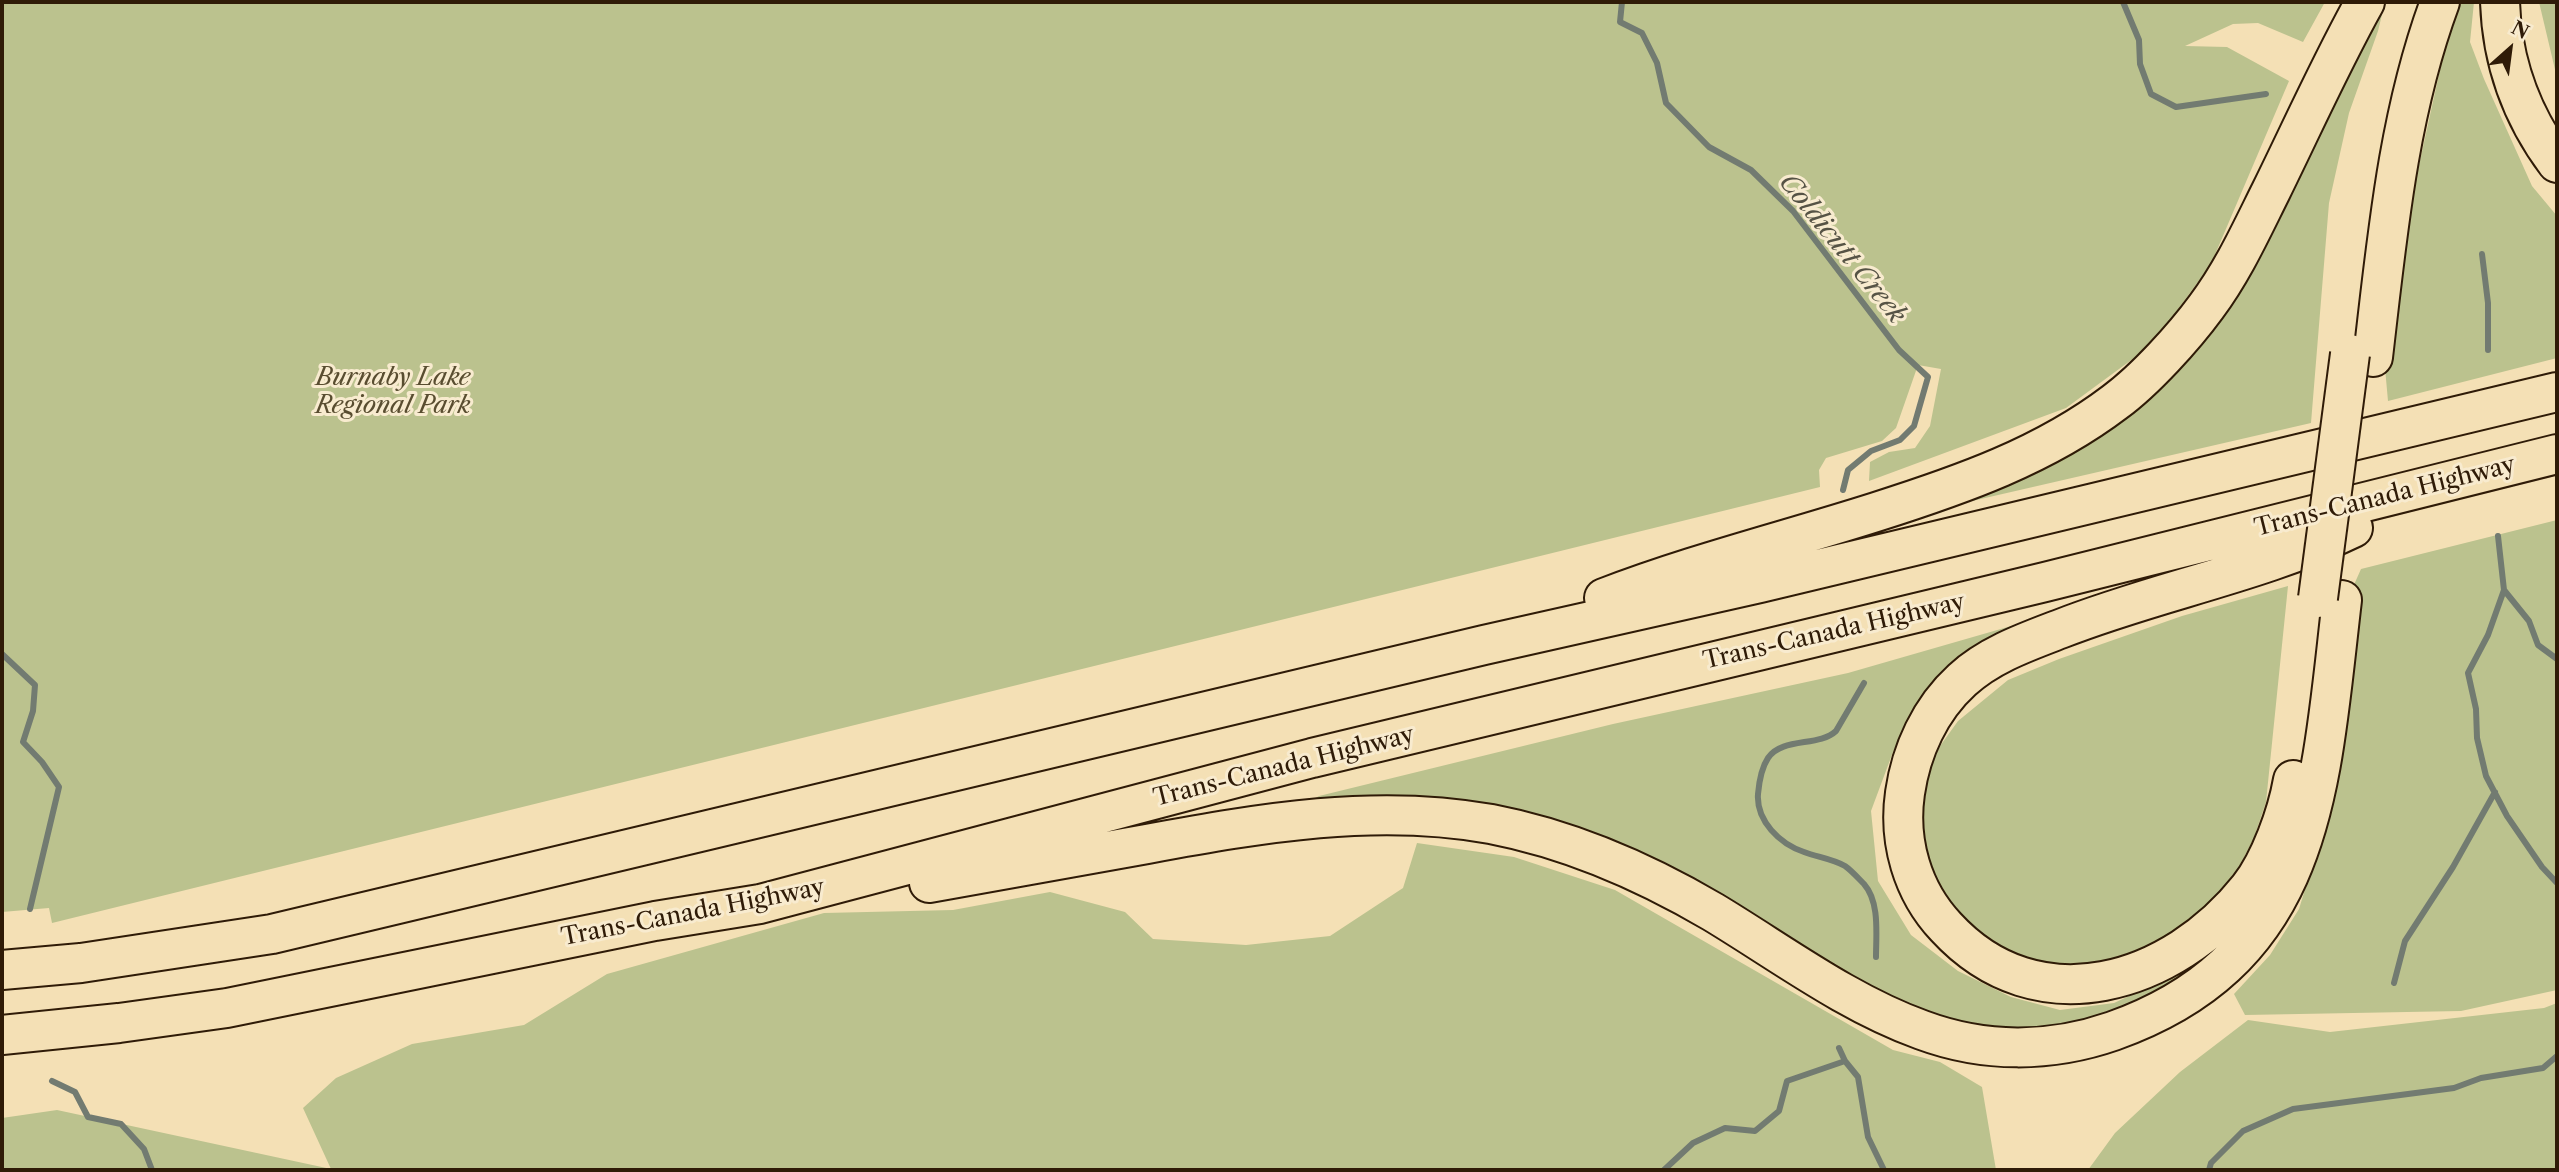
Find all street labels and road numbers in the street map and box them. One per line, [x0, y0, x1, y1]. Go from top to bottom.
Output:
street label: Trans-Canada Highway [2252, 451, 2518, 543]
street label: Trans-Canada Highway [1700, 588, 1968, 676]
street label: Trans-Canada Highway [1151, 721, 1417, 813]
street label: Trans-Canada Highway [559, 873, 827, 953]

